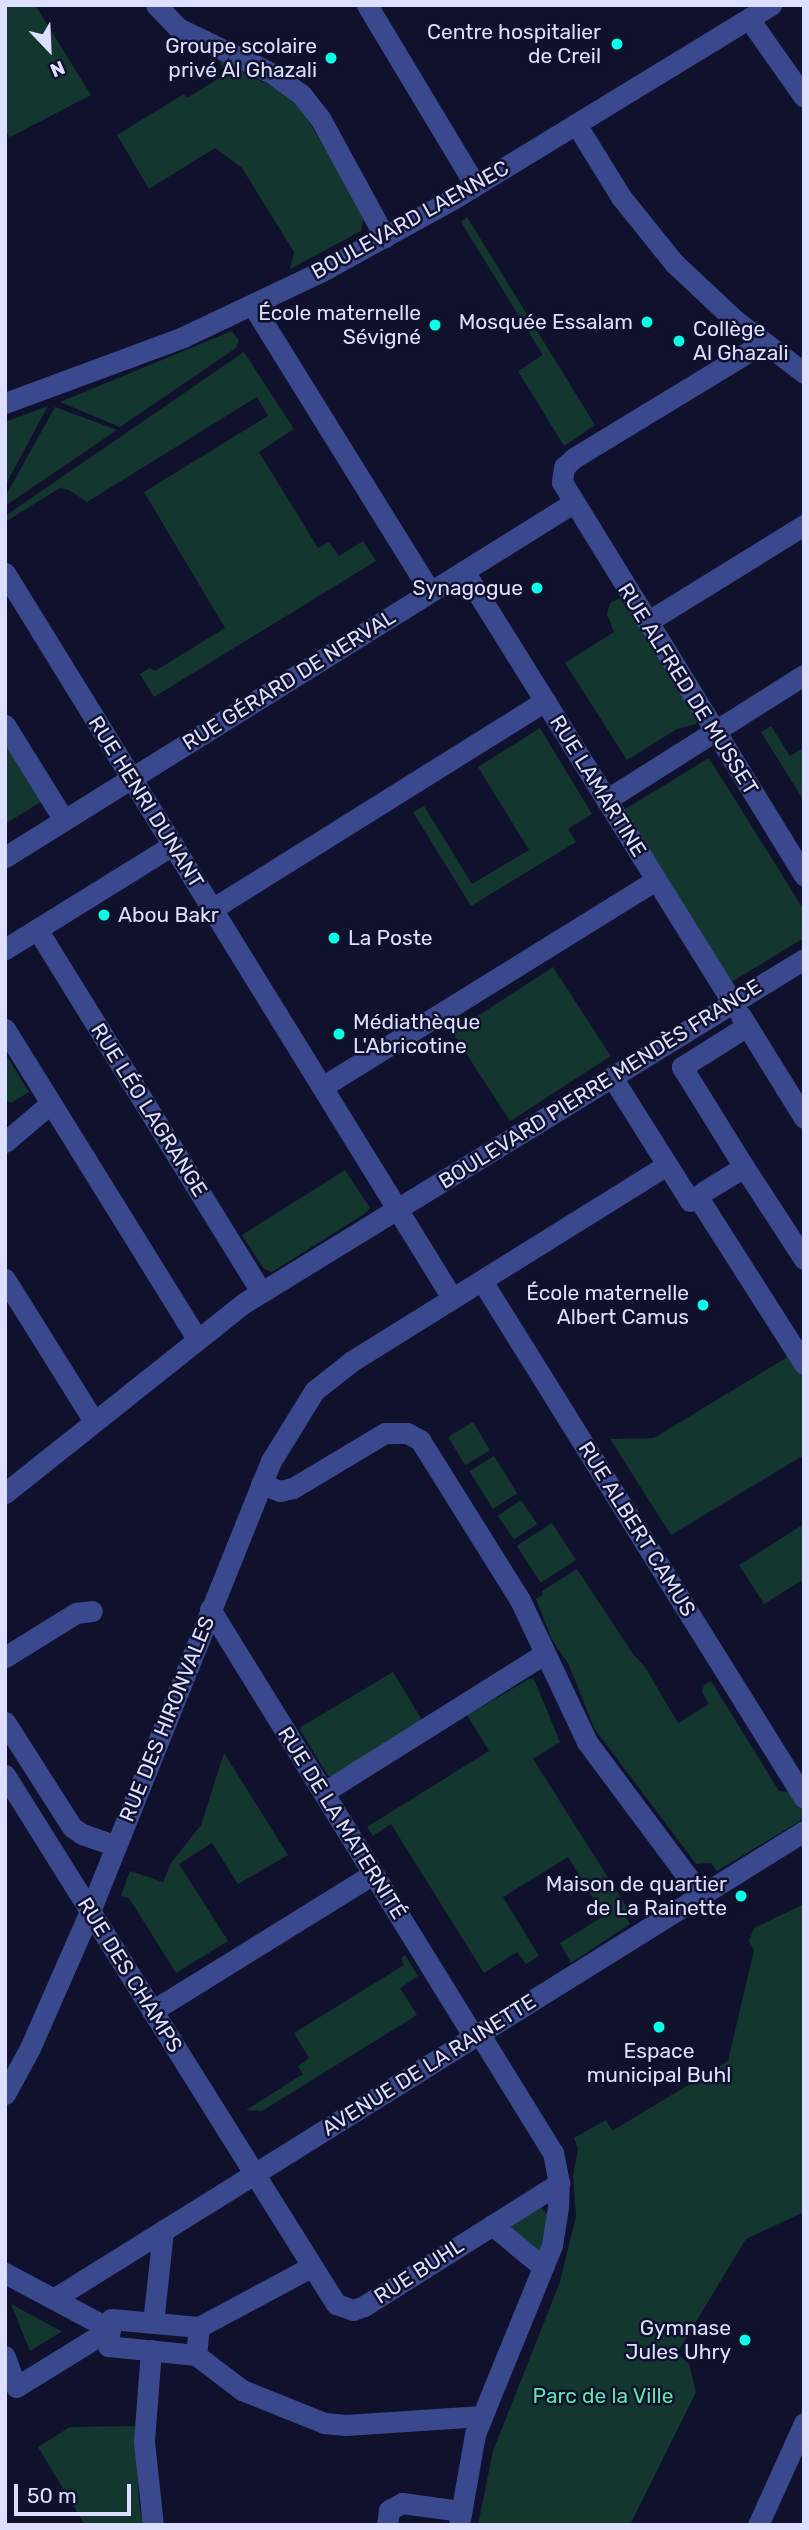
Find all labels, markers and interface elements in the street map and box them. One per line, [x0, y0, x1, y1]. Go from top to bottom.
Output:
north arrow [14, 14, 84, 84]
place label: Centre hospitalier de Creil [427, 19, 601, 69]
place label: Groupe scolaire privé Al Ghazali [165, 33, 317, 83]
marker: Centre hospitalier de Creil [607, 34, 627, 54]
marker: Groupe scolaire privé Al Ghazali [323, 50, 339, 66]
text: N [47, 56, 68, 82]
street label: BOULEVARD LAENNEC [307, 155, 513, 285]
place label: École maternelle Sévigné [258, 300, 421, 350]
place label: Mosquée Essalam [459, 309, 633, 335]
marker: Mosquée Essalam [639, 314, 655, 330]
place label: Collège Al Ghazali [693, 316, 788, 366]
marker: École maternelle Sévigné [427, 317, 443, 333]
marker: Collège Al Ghazali [671, 333, 687, 349]
place label: Synagogue [413, 575, 523, 601]
street label: RUE ALFRED DE MUSSET [612, 578, 764, 800]
marker: Synagogue [529, 580, 545, 596]
street label: RUE GÉRARD DE NERVAL [178, 604, 400, 756]
street label: RUE HENRI DUNANT [83, 711, 209, 893]
street label: RUE LAMARTINE [544, 711, 652, 861]
place label: Abou Bakr [118, 902, 219, 928]
marker: Abou Bakr [96, 907, 112, 923]
place label: La Poste [348, 925, 433, 951]
marker: La Poste [326, 930, 342, 946]
street label: BOULEVARD PIERRE MENDÈS FRANCE [434, 974, 766, 1194]
place label: Médiathèque L'Abricotine [353, 1009, 480, 1059]
street label: RUE LÉO LAGRANGE [85, 1019, 213, 1201]
marker: Médiathèque L'Abricotine [331, 1026, 347, 1042]
place label: École maternelle Albert Camus [526, 1280, 689, 1330]
marker: École maternelle Albert Camus [695, 1297, 711, 1313]
street label: RUE ALBERT CAMUS [573, 1437, 701, 1621]
street label: RUE DES HIRONVALES [114, 1613, 220, 1825]
street label: RUE DE LA MATERNITÉ [272, 1722, 412, 1924]
place label: Maison de quartier de La Rainette [546, 1871, 727, 1921]
marker: Maison de quartier de La Rainette [733, 1888, 749, 1904]
street label: RUE DES CHAMPS [72, 1893, 188, 2057]
street label: AVENUE DE LA RAINETTE [317, 1989, 541, 2141]
marker: Espace municipal Buhl [651, 2019, 667, 2035]
place label: Espace municipal Buhl [587, 2038, 731, 2088]
street label: RUE BUHL [369, 2233, 469, 2309]
place label: Gymnase Jules Uhry [625, 2315, 731, 2365]
marker: Gymnase Jules Uhry [737, 2332, 753, 2348]
park label: Parc de la Ville [532, 2383, 674, 2409]
scale bar [18, 2470, 135, 2514]
text: 50 m [27, 2483, 77, 2508]

